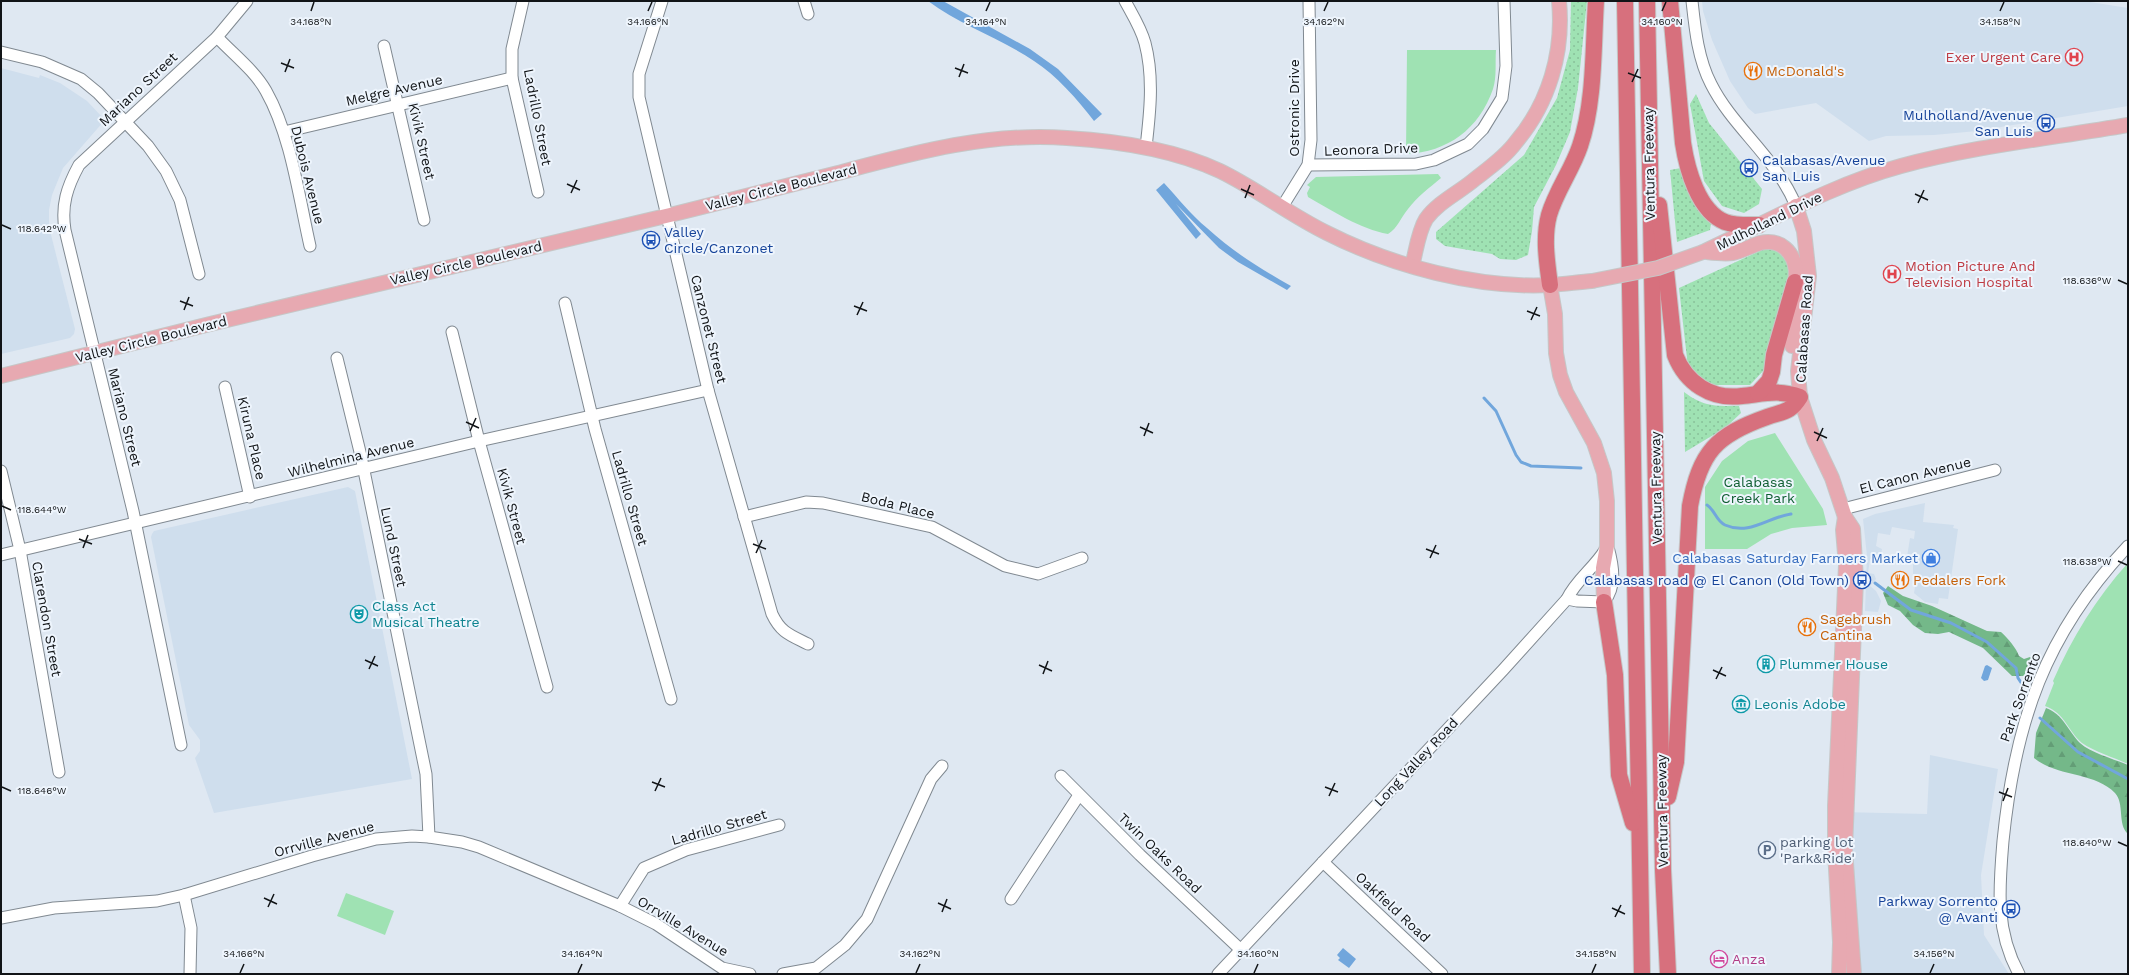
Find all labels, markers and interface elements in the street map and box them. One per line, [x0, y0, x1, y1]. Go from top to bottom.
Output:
text: 34.168°N [290, 16, 332, 27]
text: 34.166°N [627, 16, 669, 27]
text: 34.164°N [965, 16, 1007, 27]
text: 34.162°N [1303, 16, 1345, 27]
text: 34.160°N [1641, 16, 1683, 27]
text: 34.158°N [1979, 16, 2021, 27]
hospital icon: Exer Urgent Care [2064, 47, 2084, 67]
street label: Mariano Street [96, 49, 181, 129]
place label: Exer Urgent Care [1946, 49, 2061, 65]
street label: Ostronic Drive [1286, 59, 1302, 157]
restaurant icon: McDonald's [1743, 61, 1763, 81]
place label: McDonald's [1766, 63, 1844, 79]
street label: Ladrillo Street [521, 67, 555, 167]
street label: Melgre Avenue [344, 71, 444, 109]
street label: Kivik Street [405, 101, 439, 181]
street label: Ventura Freeway [1640, 106, 1658, 221]
place label: Mulholland/Avenue San Luis [1903, 107, 2033, 139]
bus stop icon: Mulholland/Avenue San Luis [2036, 113, 2056, 133]
street label: Dubois Avenue [288, 124, 328, 226]
street label: Leonora Drive [1324, 139, 1418, 159]
place label: Calabasas/Avenue San Luis [1762, 152, 1885, 184]
bus stop icon: Calabasas/Avenue San Luis [1739, 158, 1759, 178]
street label: Valley Circle Boulevard [704, 160, 858, 214]
street label: Mulholland Drive [1714, 189, 1824, 253]
text: 118.642°W [18, 223, 67, 234]
place label: Valley Circle/Canzonet [664, 224, 773, 256]
bus stop icon: Valley Circle/Canzonet [641, 230, 661, 250]
street label: Valley Circle Boulevard [388, 238, 544, 288]
place label: Motion Picture And Television Hospital [1905, 258, 2036, 290]
hospital icon: Motion Picture And Television Hospital [1882, 264, 1902, 284]
street label: Canzonet Street [688, 273, 730, 385]
street label: Calabasas Road [1792, 275, 1816, 383]
text: 118.636°W [2063, 275, 2112, 286]
street label: Valley Circle Boulevard [74, 312, 228, 366]
street label: Mariano Street [105, 366, 145, 468]
street label: Kiruna Place [235, 395, 269, 481]
street label: Ventura Freeway [1647, 430, 1665, 545]
street label: Wilhelmina Avenue [286, 434, 416, 480]
street label: Ladrillo Street [609, 448, 651, 548]
street label: El Canon Avenue [1858, 453, 1972, 497]
street label: Kivik Street [494, 466, 530, 546]
park label: Calabasas Creek Park [1721, 474, 1795, 506]
street label: Boda Place [859, 488, 937, 522]
text: 118.644°W [18, 504, 67, 515]
street label: Lund Street [378, 506, 410, 589]
shop icon: Calabasas Saturday Farmers Market [1921, 548, 1941, 568]
place label: Calabasas Saturday Farmers Market [1672, 550, 1918, 566]
text: 118.638°W [2063, 556, 2112, 567]
street label: Clarendon Street [29, 560, 65, 678]
bus stop icon: Calabasas road @ El Canon (Old Town) [1852, 570, 1872, 590]
restaurant icon: Pedalers Fork [1890, 570, 1910, 590]
place label: Calabasas road @ El Canon (Old Town) [1584, 572, 1849, 588]
place label: Pedalers Fork [1913, 572, 2006, 588]
place label: Class Act Musical Theatre [372, 598, 480, 630]
theatre icon: Class Act Musical Theatre [349, 604, 369, 624]
place label: Sagebrush Cantina [1820, 611, 1891, 643]
restaurant icon: Sagebrush Cantina [1797, 617, 1817, 637]
street label: Park Sorrento [1996, 650, 2044, 744]
building icon: Plummer House [1756, 654, 1776, 674]
place label: Plummer House [1779, 656, 1888, 672]
museum icon: Leonis Adobe [1731, 694, 1751, 714]
place label: Leonis Adobe [1754, 696, 1846, 712]
street label: Long Valley Road [1371, 714, 1461, 810]
street label: Ventura Freeway [1653, 753, 1671, 868]
text: 118.646°W [18, 785, 67, 796]
street label: Ladrillo Street [669, 806, 769, 848]
street label: Twin Oaks Road [1115, 809, 1205, 897]
street label: Orrville Avenue [272, 818, 376, 860]
place label: parking lot 'Park&Ride' [1780, 834, 1855, 866]
text: 118.640°W [2062, 837, 2112, 848]
parking icon: parking lot 'Park&Ride' [1757, 840, 1777, 860]
street label: Oakfield Road [1353, 869, 1433, 945]
street label: Orrville Avenue [635, 893, 731, 959]
place label: Parkway Sorrento @ Avanti [1878, 893, 1998, 925]
bus stop icon: Parkway Sorrento @ Avanti [2001, 899, 2021, 919]
text: 34.166°N [223, 948, 265, 959]
text: 34.164°N [561, 948, 603, 959]
text: 34.162°N [899, 948, 941, 959]
text: 34.160°N [1237, 948, 1279, 959]
text: 34.158°N [1575, 948, 1617, 959]
text: 34.156°N [1913, 948, 1955, 959]
hotel icon: Anza [1709, 949, 1729, 969]
place label: Anza [1732, 951, 1765, 967]

